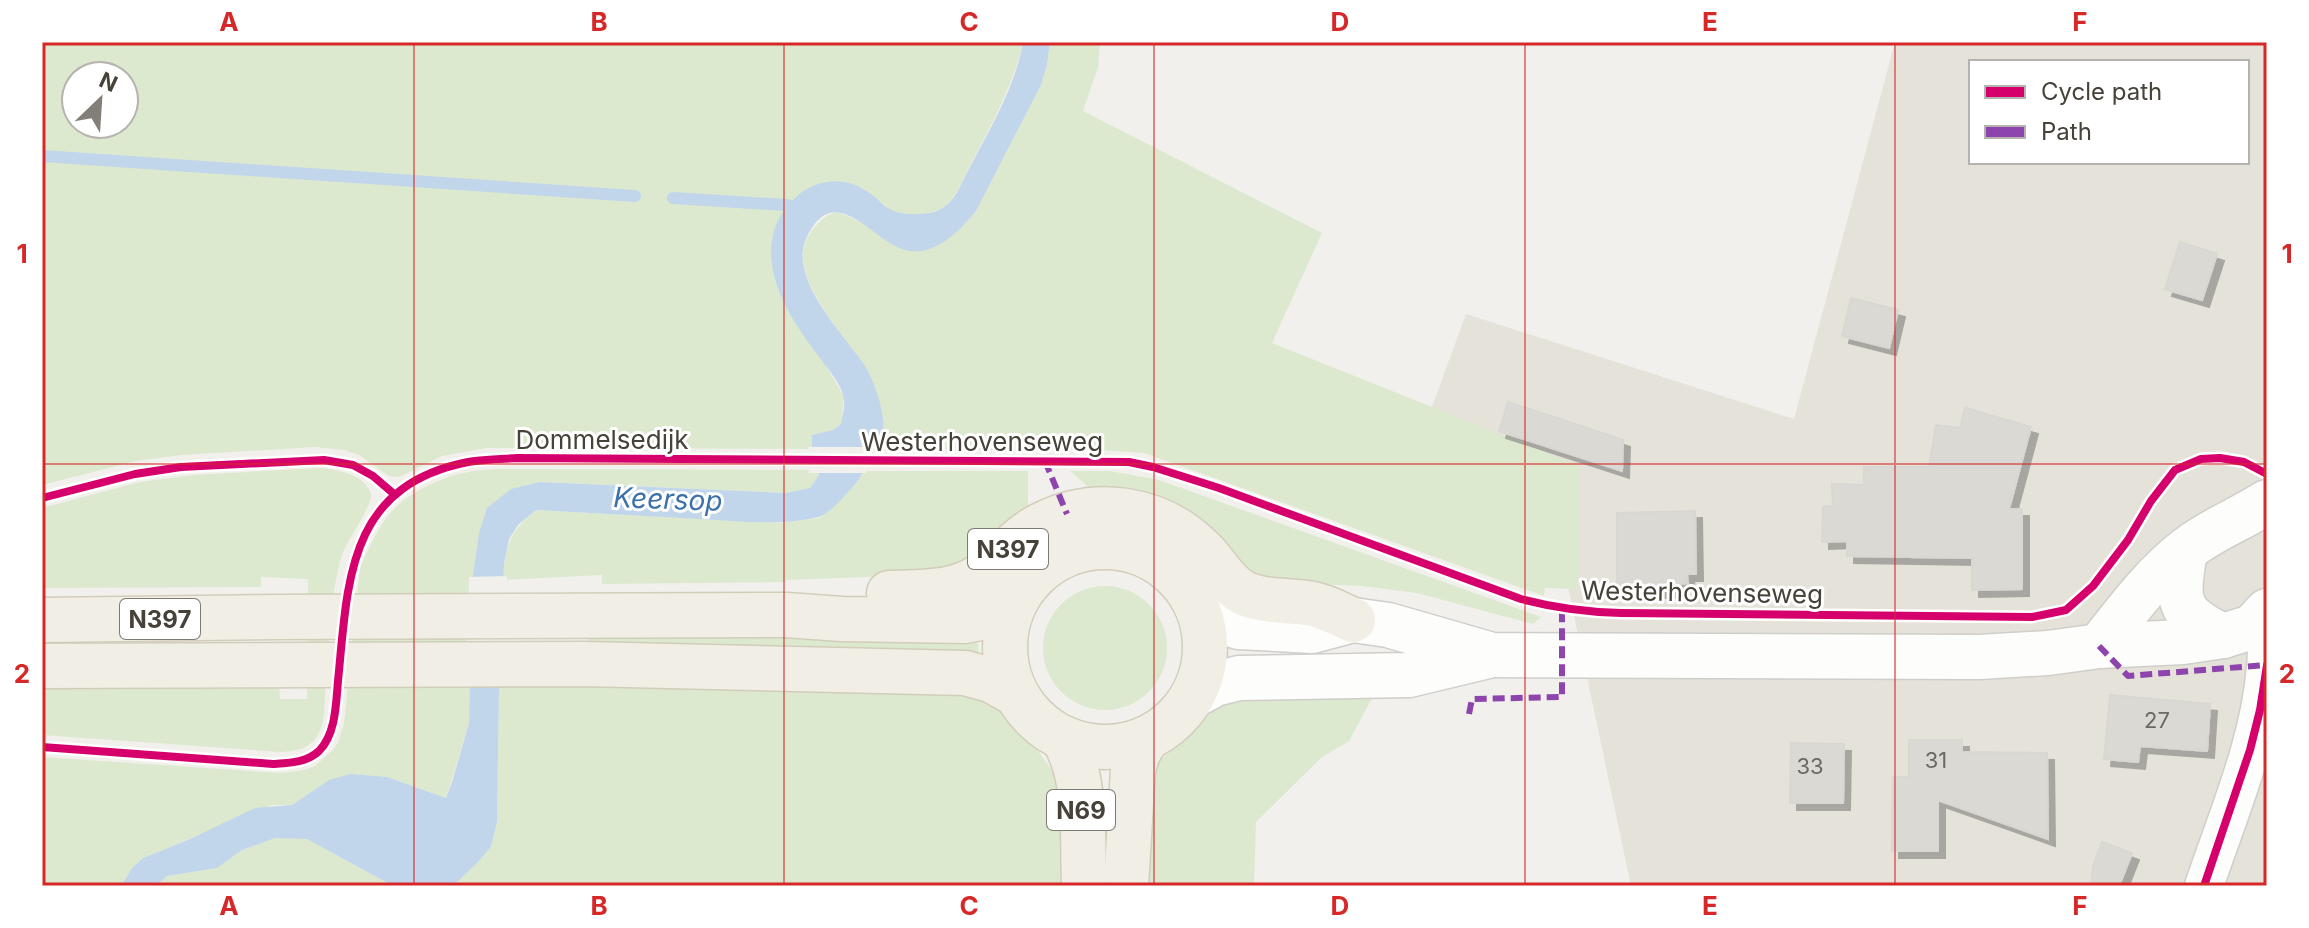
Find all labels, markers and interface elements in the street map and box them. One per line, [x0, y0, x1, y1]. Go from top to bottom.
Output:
text: A [219, 6, 239, 37]
text: B [590, 6, 608, 37]
text: C [959, 6, 979, 37]
text: D [1331, 6, 1349, 37]
text: E [1702, 6, 1718, 37]
text: F [2072, 6, 2088, 37]
north arrow [60, 60, 140, 140]
legend [1969, 60, 2249, 164]
text: N [95, 67, 122, 97]
text: Cycle path [2041, 77, 2162, 106]
text: Path [2041, 117, 2092, 146]
text: 1 [16, 238, 28, 269]
text: 1 [2281, 238, 2293, 269]
street label: Dommelsedijk [515, 424, 689, 455]
street label: Westerhovenseweg [861, 426, 1103, 457]
water label: Keersop [613, 480, 723, 518]
road number: N397 [968, 529, 1048, 569]
street label: Westerhovenseweg [1581, 574, 1823, 610]
road number: N397 [120, 599, 200, 639]
text: 2 [14, 658, 30, 689]
text: 2 [2279, 658, 2295, 689]
house number: 27 [2144, 707, 2170, 733]
house number: 31 [1925, 747, 1947, 773]
house number: 33 [1796, 753, 1824, 779]
road number: N69 [1047, 790, 1115, 830]
text: A [219, 890, 239, 921]
text: B [590, 890, 608, 921]
text: C [959, 890, 979, 921]
text: D [1331, 890, 1349, 921]
text: E [1702, 890, 1718, 921]
text: F [2072, 890, 2088, 921]

